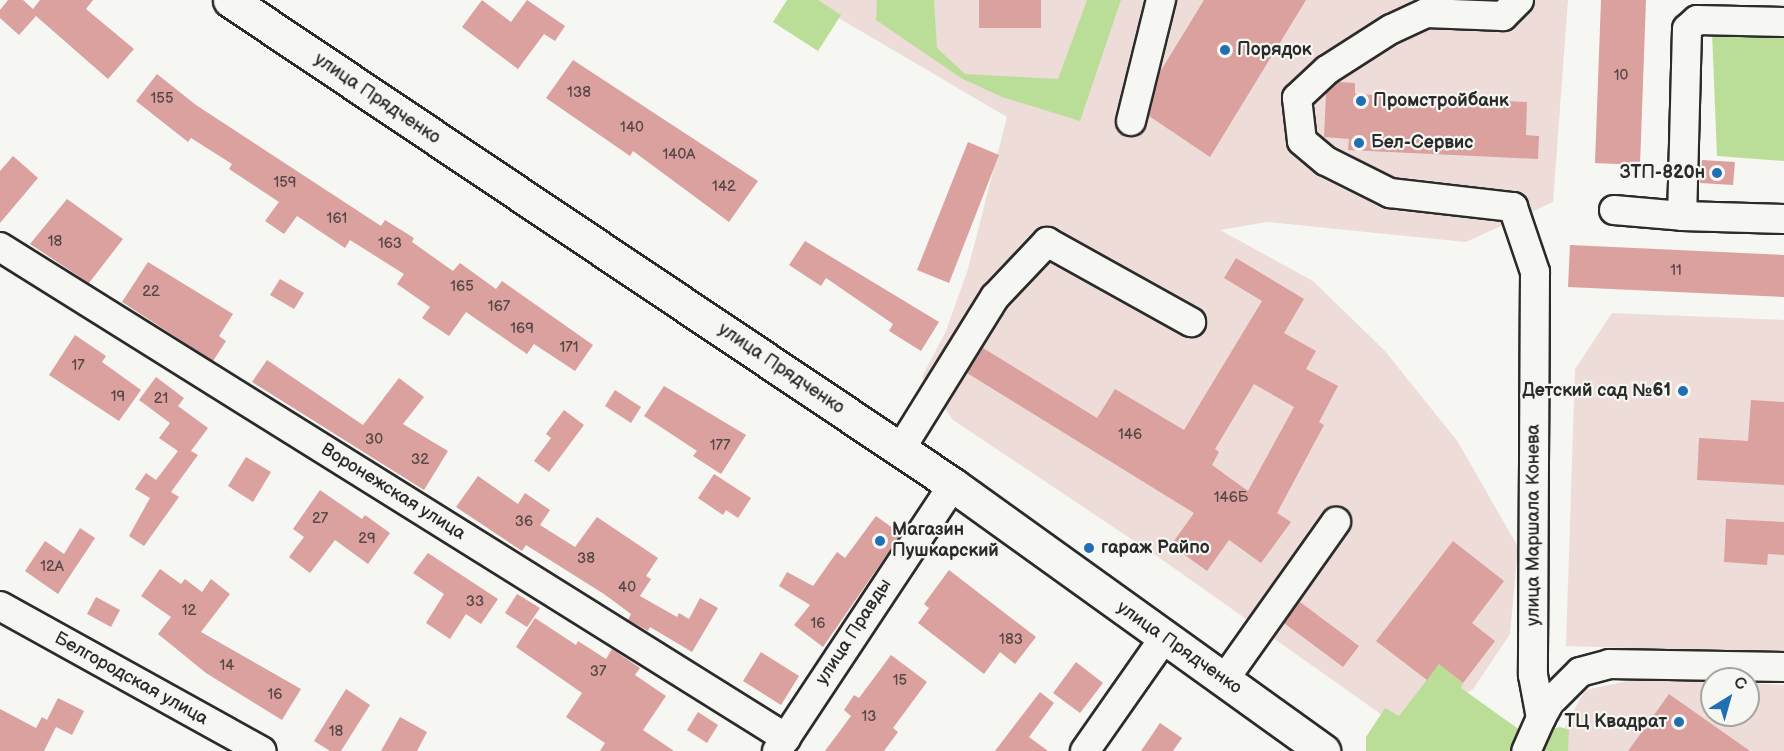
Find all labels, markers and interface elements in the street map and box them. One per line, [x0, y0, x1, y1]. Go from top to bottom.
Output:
place label: Порядок [1237, 39, 1312, 61]
marker: Порядок [1218, 43, 1232, 57]
street label: улица Прядченко [310, 49, 444, 149]
house number: 10 [1614, 67, 1628, 85]
house number: 138 [567, 84, 591, 102]
house number: 155 [151, 90, 173, 108]
place label: Промстройбанк [1373, 90, 1509, 112]
marker: Промстройбанк [1354, 94, 1368, 108]
house number: 140 [620, 119, 644, 137]
place label: Бел-Сервис [1371, 132, 1473, 154]
marker: Бел-Сервис [1352, 136, 1366, 150]
house number: 140А [663, 146, 695, 164]
place label: ЗТП-820н [1619, 162, 1705, 184]
marker: ЗТП-820н [1710, 166, 1724, 180]
house number: 159 [273, 174, 297, 192]
house number: 142 [712, 178, 736, 196]
house number: 161 [327, 210, 347, 228]
house number: 18 [48, 233, 62, 251]
house number: 163 [378, 235, 402, 253]
house number: 11 [1670, 262, 1682, 280]
house number: 165 [450, 278, 474, 296]
house number: 22 [142, 283, 160, 301]
house number: 167 [488, 298, 510, 316]
street label: улица Прядченко [714, 319, 848, 419]
house number: 169 [510, 320, 534, 338]
house number: 171 [560, 339, 578, 357]
house number: 17 [71, 357, 85, 375]
place label: Детский сад №61 [1522, 380, 1671, 402]
marker: Детский сад №61 [1676, 384, 1690, 398]
house number: 19 [111, 388, 125, 406]
house number: 21 [154, 390, 168, 408]
street label: улица Маршала Конева [1523, 424, 1545, 626]
house number: 146 [1118, 426, 1142, 444]
house number: 30 [365, 431, 383, 449]
house number: 177 [710, 437, 730, 455]
street label: Воронежская улица [317, 439, 469, 545]
house number: 32 [411, 451, 429, 469]
house number: 146Б [1214, 489, 1248, 507]
house number: 27 [312, 510, 328, 528]
house number: 36 [515, 513, 533, 531]
place label: Магазин Пушкарский [892, 520, 999, 562]
house number: 29 [358, 530, 376, 548]
marker: Магазин Пушкарский [873, 534, 887, 548]
place label: гараж Райпо [1101, 537, 1210, 559]
marker: гараж Райпо [1082, 541, 1096, 555]
house number: 38 [577, 550, 595, 568]
house number: 12А [40, 558, 64, 576]
street label: улица Правды [812, 575, 896, 689]
house number: 40 [618, 579, 636, 597]
house number: 33 [466, 593, 484, 611]
street label: улица Прядченко [1112, 597, 1246, 699]
house number: 12 [182, 602, 196, 620]
house number: 16 [811, 615, 825, 633]
street label: Белгородская улица [51, 628, 211, 730]
house number: 183 [999, 631, 1023, 649]
house number: 14 [220, 657, 234, 675]
house number: 37 [590, 663, 606, 681]
north arrow [1700, 667, 1760, 727]
house number: 15 [893, 672, 907, 690]
text: С [1730, 673, 1750, 695]
house number: 16 [268, 686, 282, 704]
house number: 13 [861, 708, 877, 726]
place label: ТЦ Квадрат [1565, 711, 1667, 733]
marker: ТЦ Квадрат [1672, 715, 1686, 729]
house number: 18 [329, 723, 343, 741]

